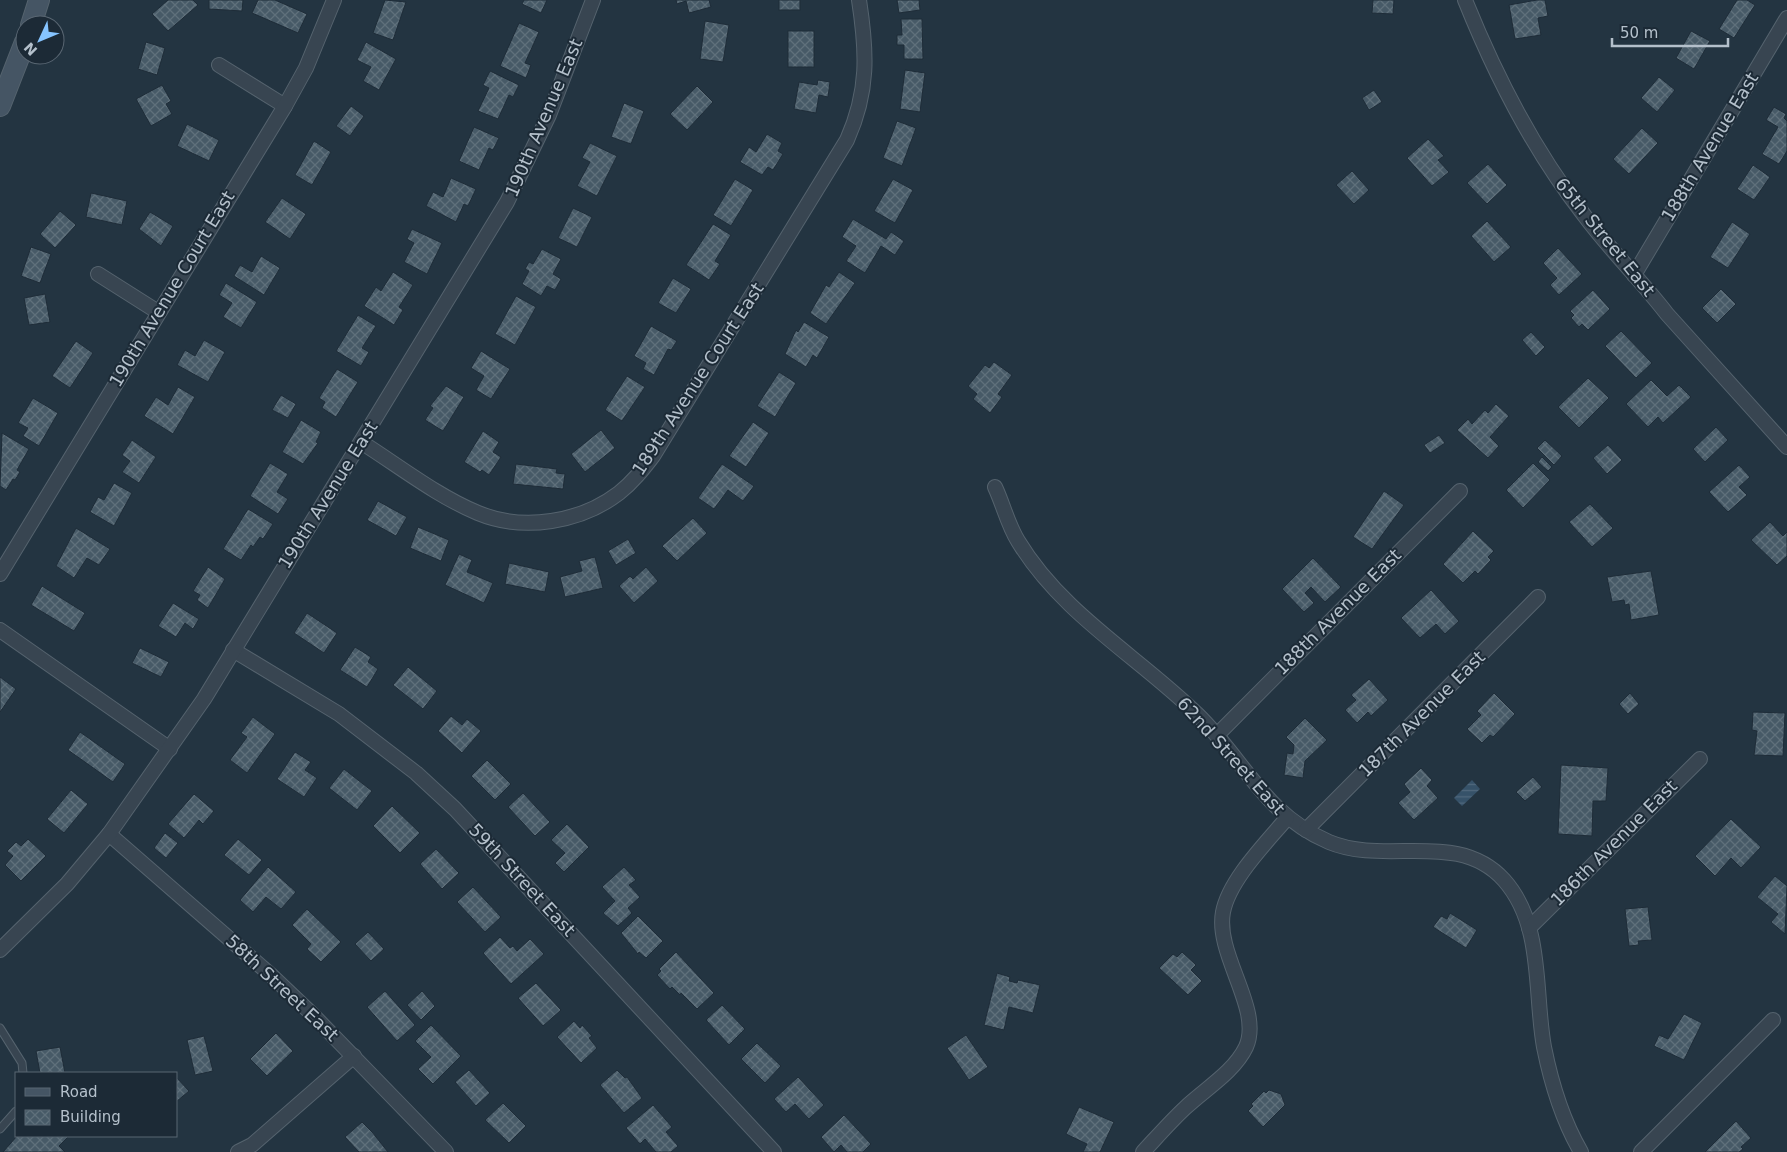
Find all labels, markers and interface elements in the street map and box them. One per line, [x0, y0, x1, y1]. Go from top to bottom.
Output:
north arrow [15, 15, 65, 65]
scale bar [1612, 15, 1728, 47]
text: 50 m [1620, 24, 1658, 42]
street label: 190th Avenue East [501, 35, 586, 200]
text: N [21, 39, 40, 59]
street label: 188th Avenue East [1657, 68, 1762, 225]
street label: 65th Street East [1551, 173, 1660, 300]
street label: 190th Avenue Court East [105, 187, 239, 391]
street label: 189th Avenue Court East [627, 279, 768, 479]
street label: 190th Avenue East [274, 417, 382, 572]
street label: 188th Avenue East [1270, 544, 1405, 679]
street label: 187th Avenue East [1354, 646, 1489, 781]
street label: 62nd Street East [1173, 693, 1290, 819]
street label: 186th Avenue East [1546, 775, 1681, 910]
street label: 59th Street East [465, 819, 580, 940]
street label: 58th Street East [222, 930, 343, 1045]
legend [15, 1072, 178, 1137]
text: Road [60, 1083, 98, 1101]
text: Building [60, 1108, 121, 1126]

